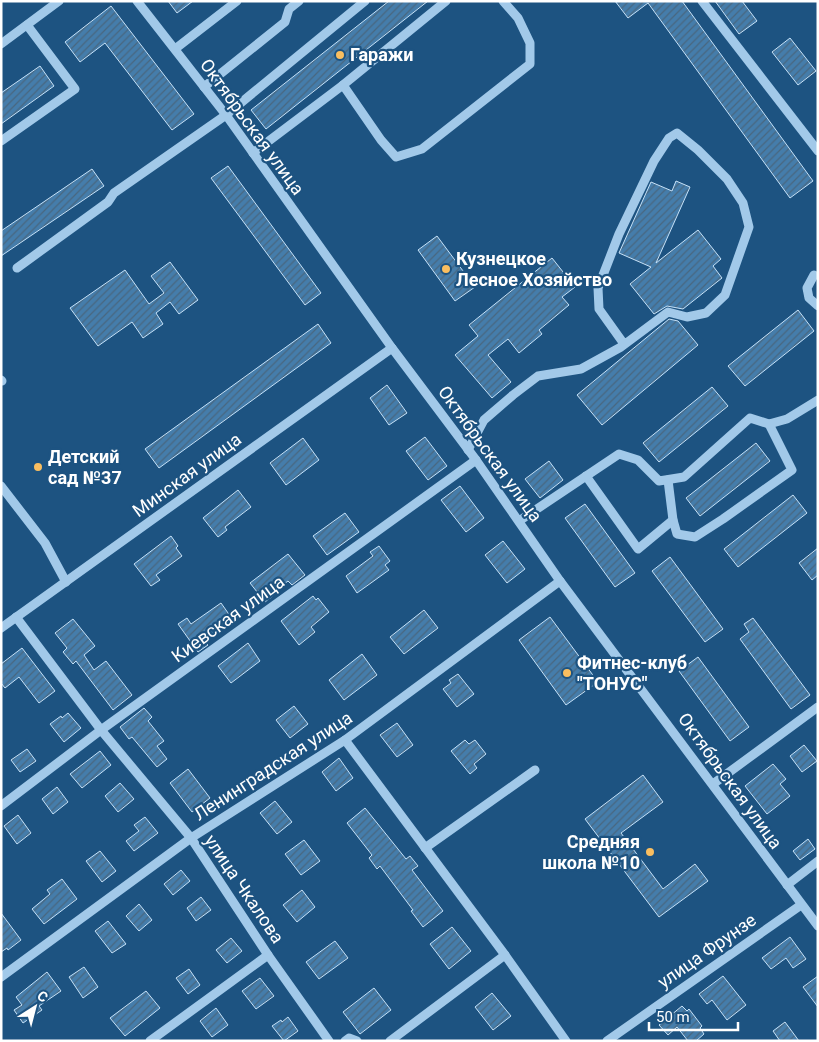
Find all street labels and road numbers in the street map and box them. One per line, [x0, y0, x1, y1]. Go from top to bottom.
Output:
street label: Октябрьская улица [196, 55, 309, 199]
street label: Октябрьская улица [434, 382, 547, 526]
street label: Минская улица [128, 428, 245, 521]
street label: Киевская улица [167, 571, 288, 667]
street label: Ленинградская улица [190, 707, 356, 825]
street label: Октябрьская улица [674, 709, 787, 853]
street label: улица Чкалова [200, 830, 288, 947]
street label: улица Фрунзе [653, 909, 760, 992]

